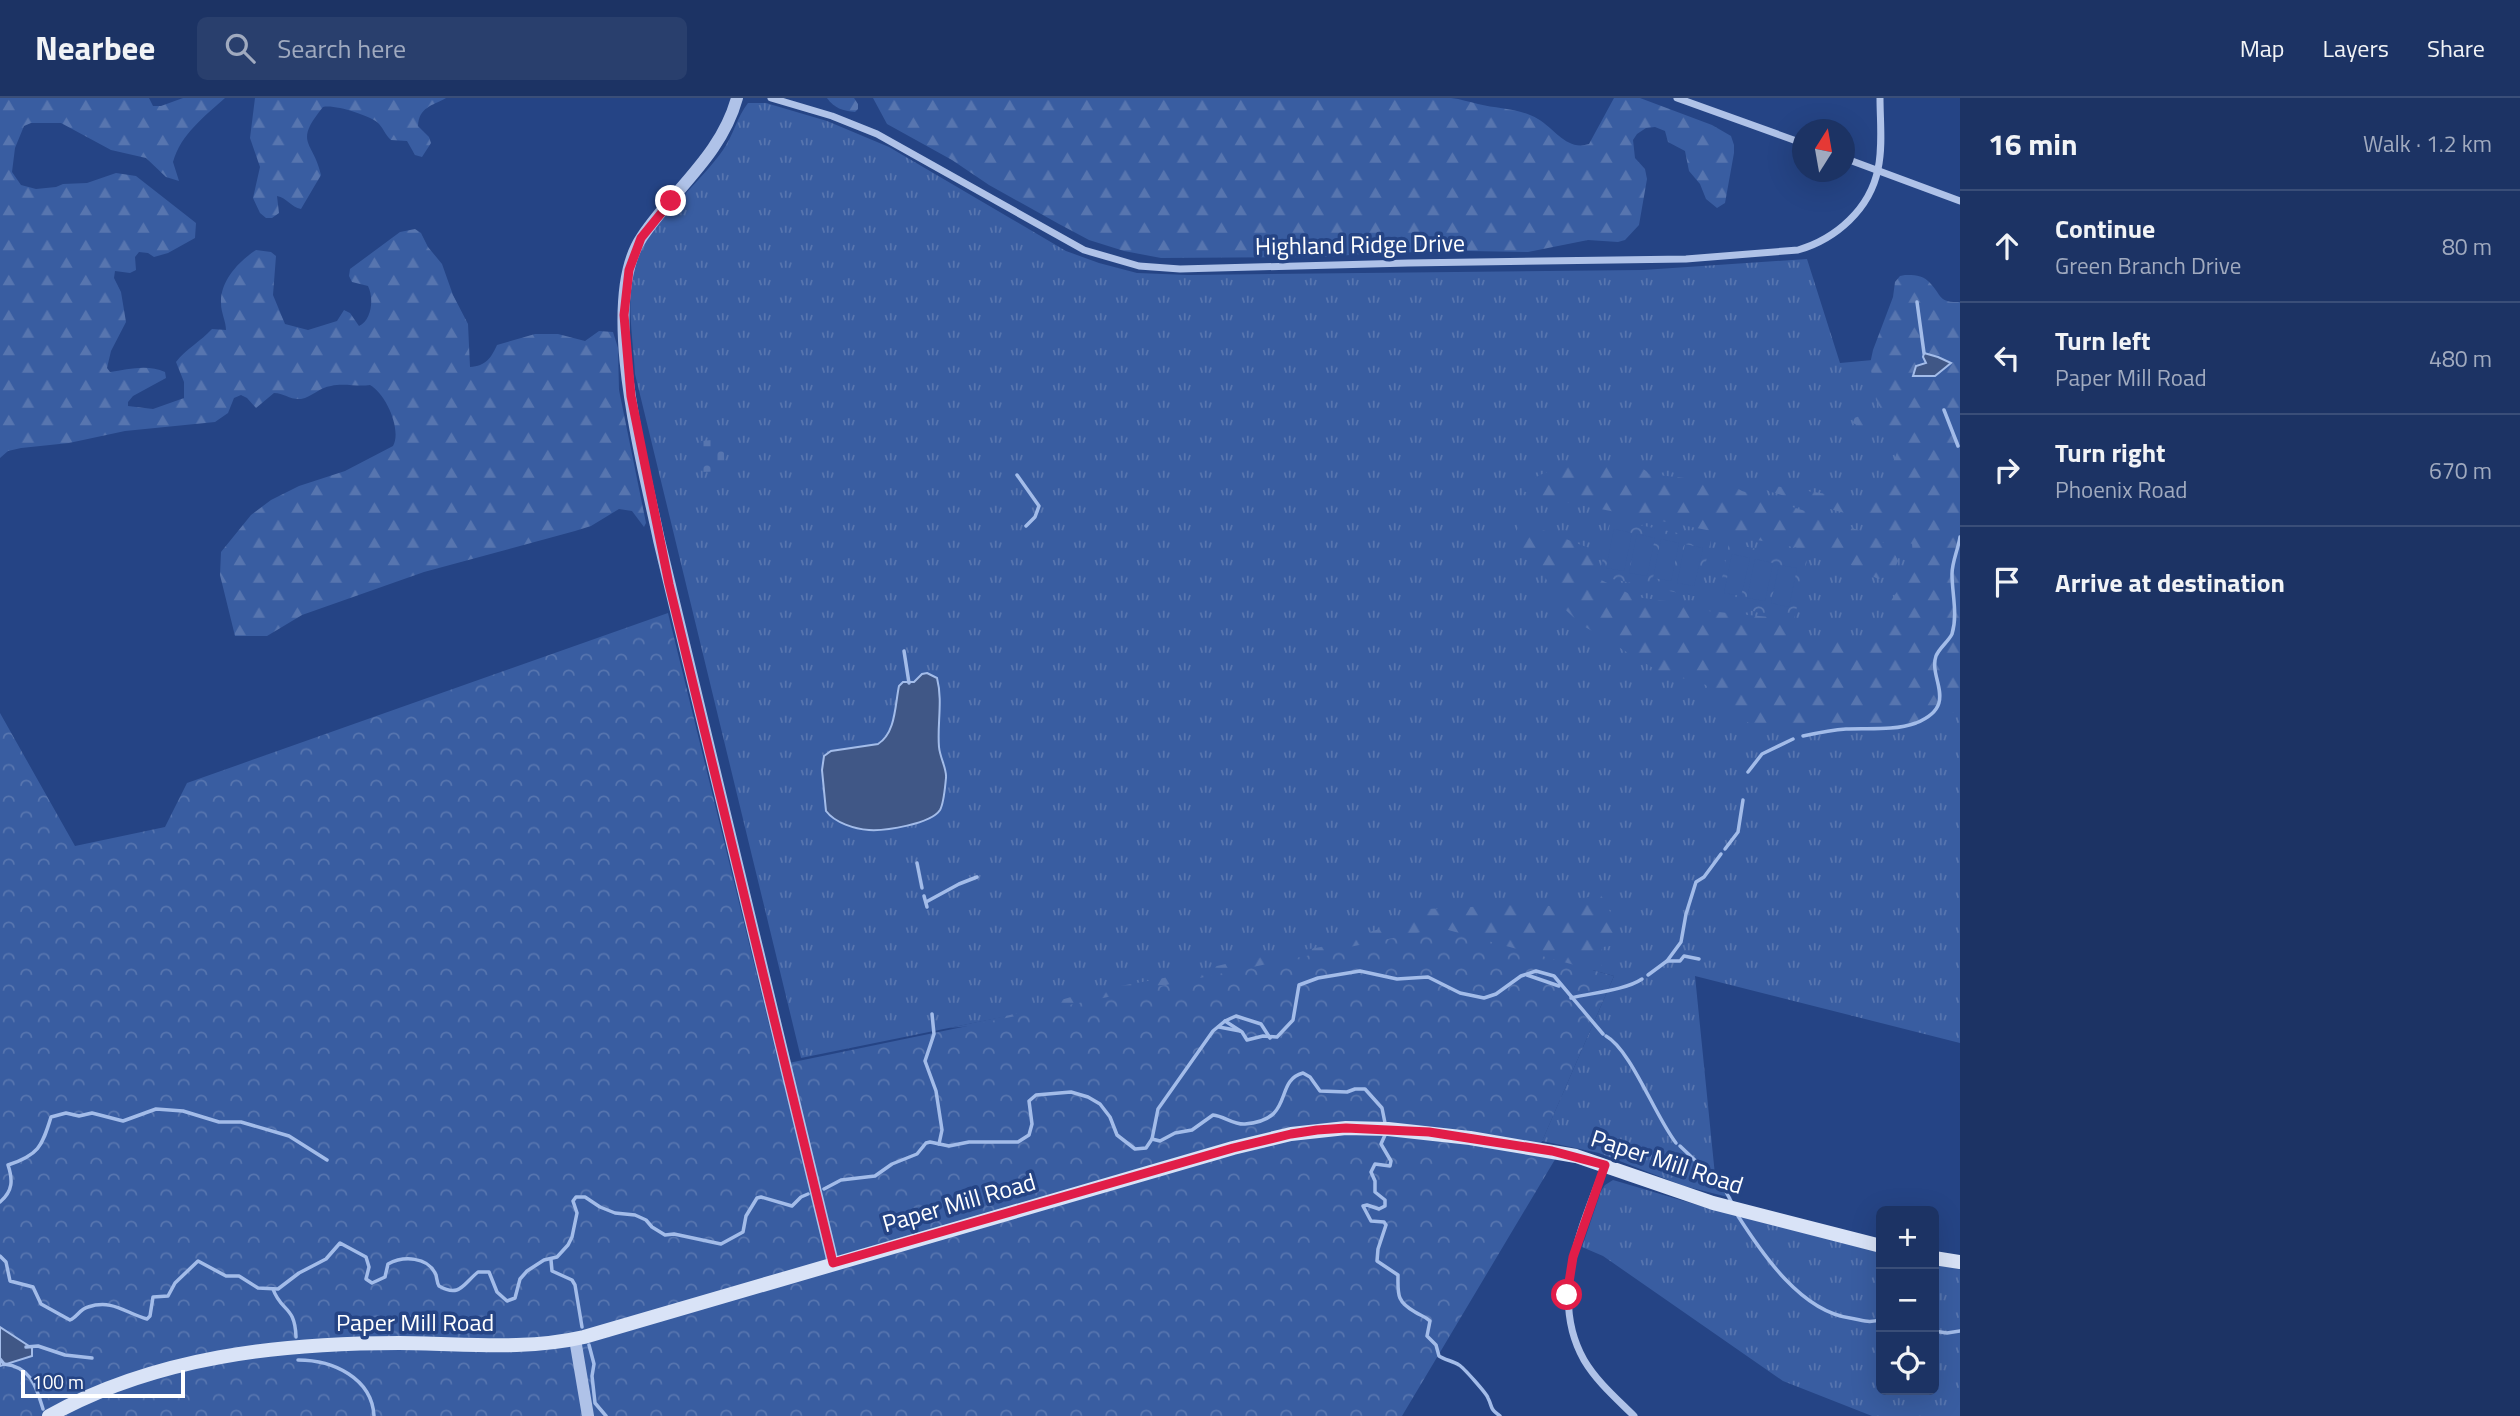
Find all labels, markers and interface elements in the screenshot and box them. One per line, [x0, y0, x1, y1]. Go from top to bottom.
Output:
search box [197, 17, 687, 80]
text: Nearbee [35, 23, 155, 73]
icon: search [221, 29, 259, 67]
text: Search here [277, 29, 406, 68]
text: Map [2240, 30, 2285, 66]
text: Layers [2323, 30, 2389, 66]
text: Share [2427, 30, 2485, 66]
north arrow [1792, 119, 1855, 182]
text: 16 min [1988, 121, 2078, 167]
text: Walk · 1.2 km [2363, 126, 2492, 161]
route end [655, 185, 686, 216]
text: Continue [2055, 209, 2155, 248]
street label: Highland Ridge Drive [1255, 224, 1465, 264]
icon: ahead [1988, 227, 2026, 265]
text: 80 m [2442, 229, 2492, 264]
text: Green Branch Drive [2055, 248, 2241, 283]
text: Turn left [2055, 321, 2150, 360]
icon: left [1988, 339, 2026, 377]
text: 480 m [2429, 341, 2492, 376]
text: Paper Mill Road [2055, 360, 2207, 395]
text: Turn right [2055, 433, 2166, 472]
icon: right [1988, 451, 2026, 489]
text: 670 m [2429, 453, 2492, 488]
text: Phoenix Road [2055, 472, 2187, 507]
icon: arrive [1988, 563, 2026, 601]
text: Arrive at destination [2055, 563, 2285, 602]
street label: Paper Mill Road [1587, 1119, 1748, 1203]
street label: Paper Mill Road [878, 1163, 1040, 1241]
map controls [1876, 1206, 1939, 1395]
button: + [1876, 1206, 1939, 1269]
button: − [1876, 1269, 1939, 1332]
route start [1551, 1279, 1582, 1310]
street label: Paper Mill Road [336, 1304, 494, 1340]
button: locate [1876, 1332, 1939, 1395]
scale bar [21, 1367, 186, 1399]
text: 100 m [32, 1367, 84, 1396]

